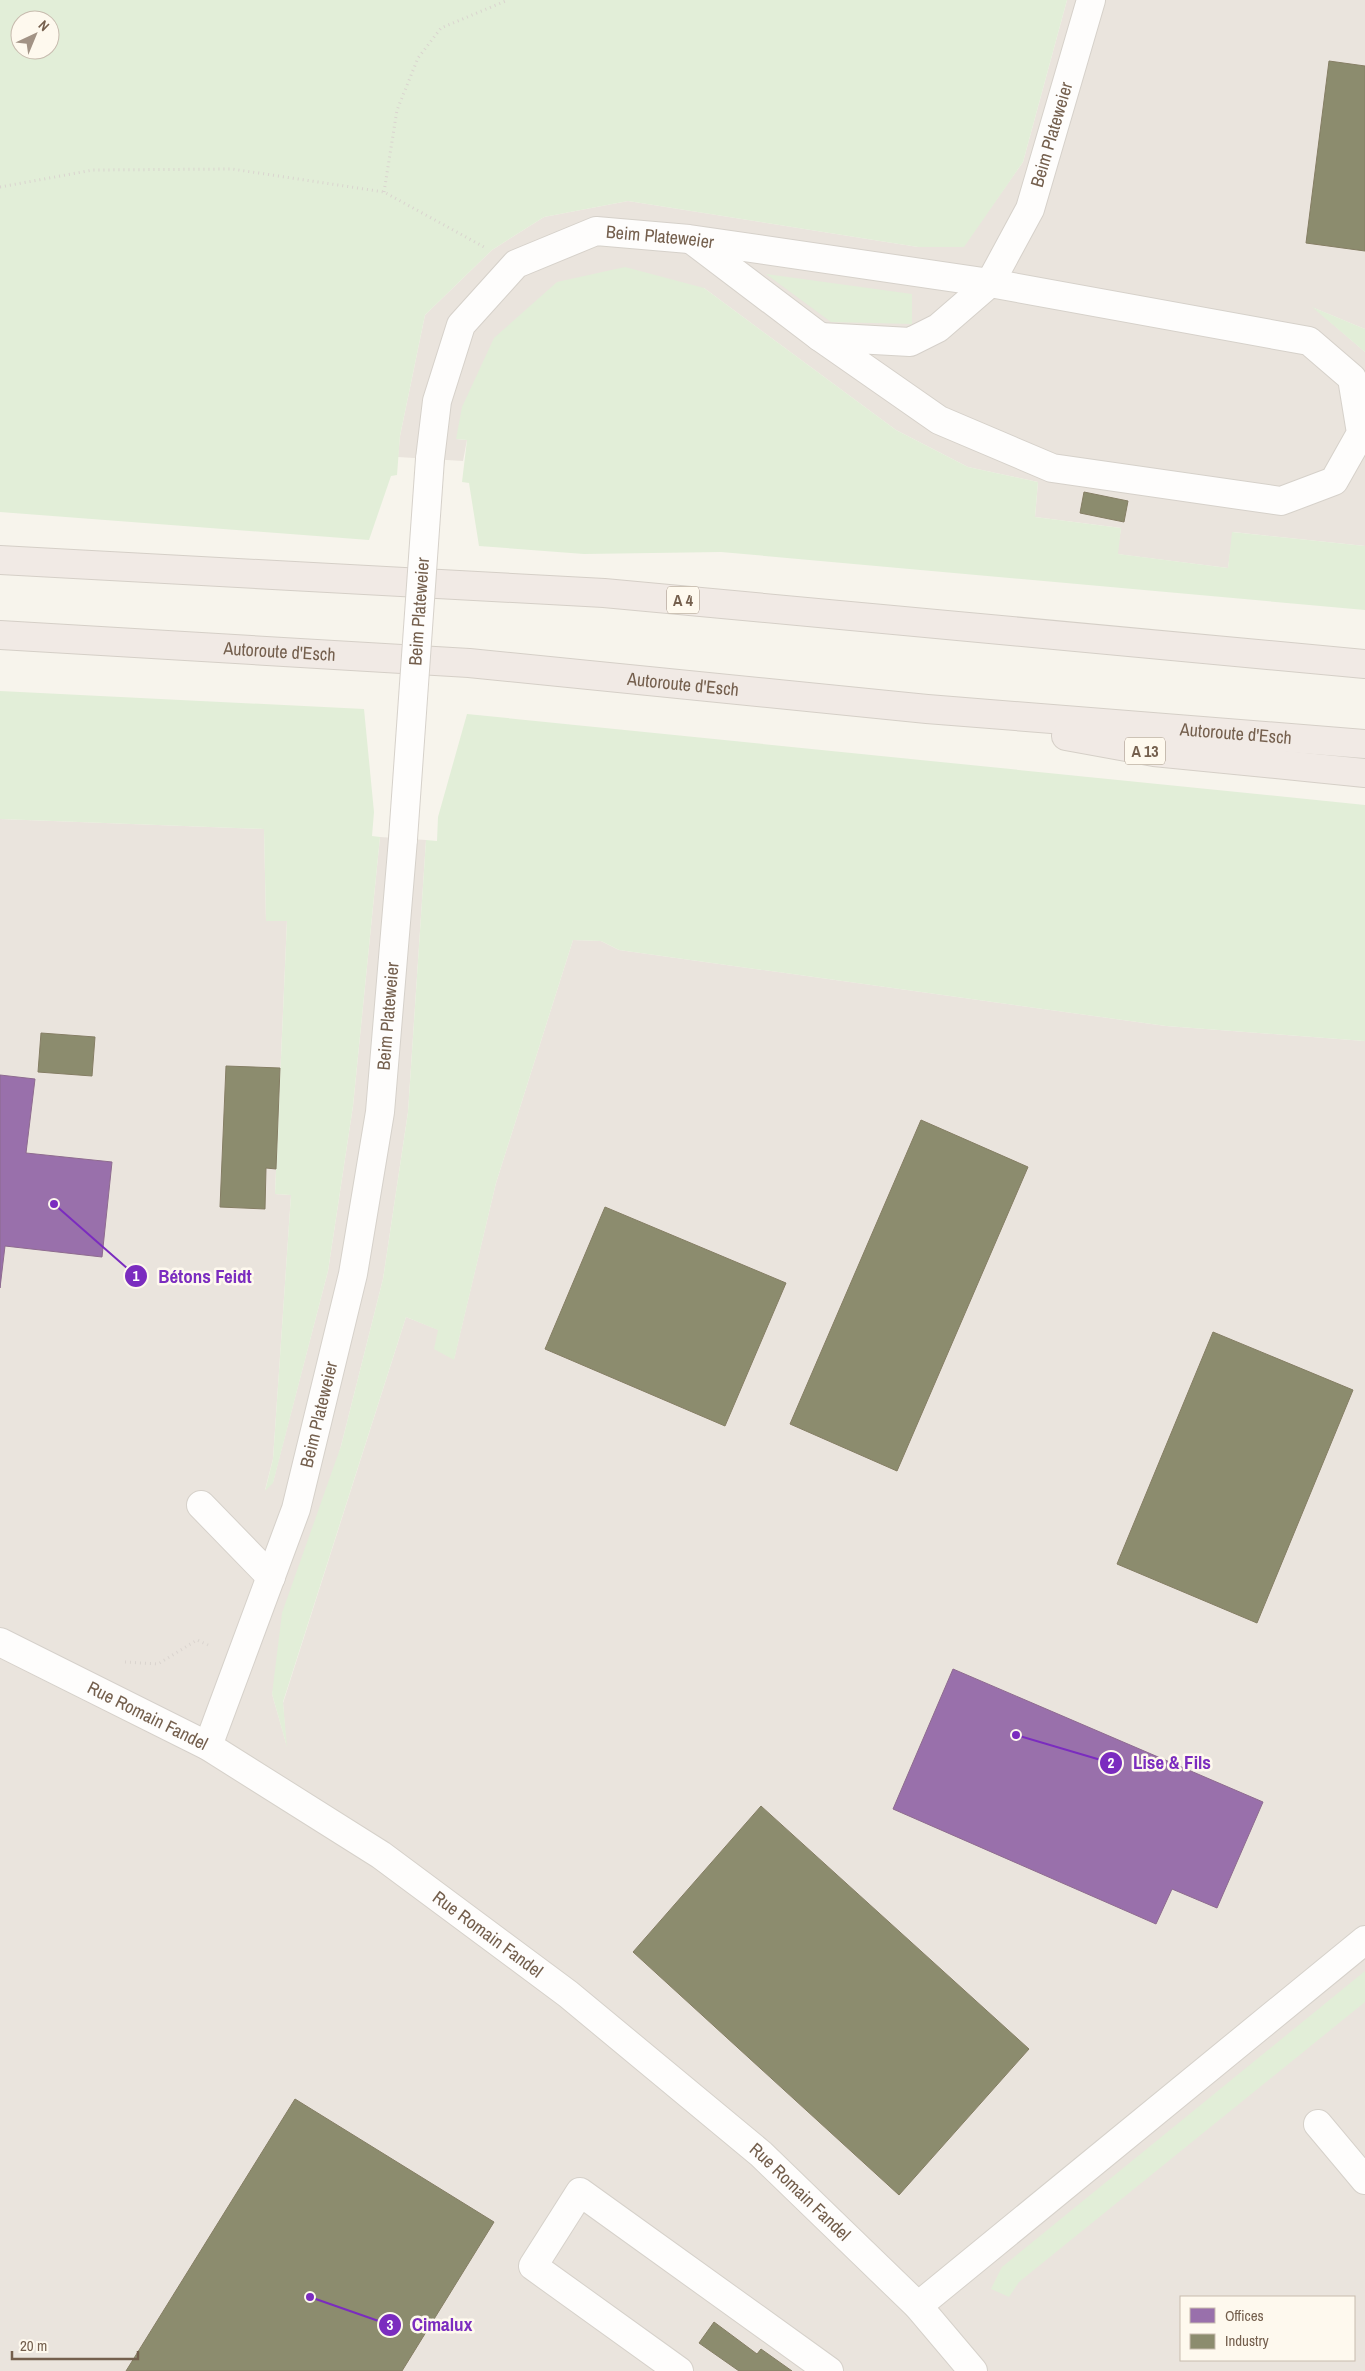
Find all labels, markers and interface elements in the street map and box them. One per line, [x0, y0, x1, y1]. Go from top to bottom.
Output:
north arrow [10, 10, 60, 60]
text: N [35, 16, 53, 35]
street label: Beim Plateweier [1024, 79, 1078, 190]
street label: Beim Plateweier [605, 219, 716, 255]
street label: Beim Plateweier [402, 557, 435, 666]
road number: A 4 [667, 586, 699, 614]
street label: Autoroute d'Esch [222, 635, 336, 667]
street label: Autoroute d'Esch [625, 666, 740, 702]
street label: Autoroute d'Esch [1178, 716, 1293, 750]
road number: A 13 [1125, 738, 1165, 764]
street label: Beim Plateweier [371, 961, 405, 1071]
callout: Bétons Feidt [123, 1259, 262, 1293]
text: Bétons Feidt [158, 1263, 252, 1289]
text: 1 [133, 1265, 140, 1286]
street label: Beim Plateweier [293, 1359, 343, 1470]
street label: Rue Romain Fandel [83, 1675, 212, 1756]
callout: Lise & Fils [1098, 1746, 1221, 1780]
text: Lise & Fils [1133, 1749, 1211, 1775]
text: 2 [1108, 1752, 1115, 1773]
street label: Rue Romain Fandel [428, 1885, 548, 1983]
street label: Rue Romain Fandel [745, 2137, 856, 2246]
legend [1180, 2296, 1355, 2361]
text: Offices [1225, 2305, 1264, 2326]
callout: Cimalux [377, 2308, 483, 2342]
text: Cimalux [412, 2311, 473, 2337]
text: 3 [387, 2314, 394, 2335]
scale bar [12, 2328, 139, 2360]
text: Industry [1225, 2330, 1270, 2351]
text: 20 m [20, 2335, 47, 2356]

